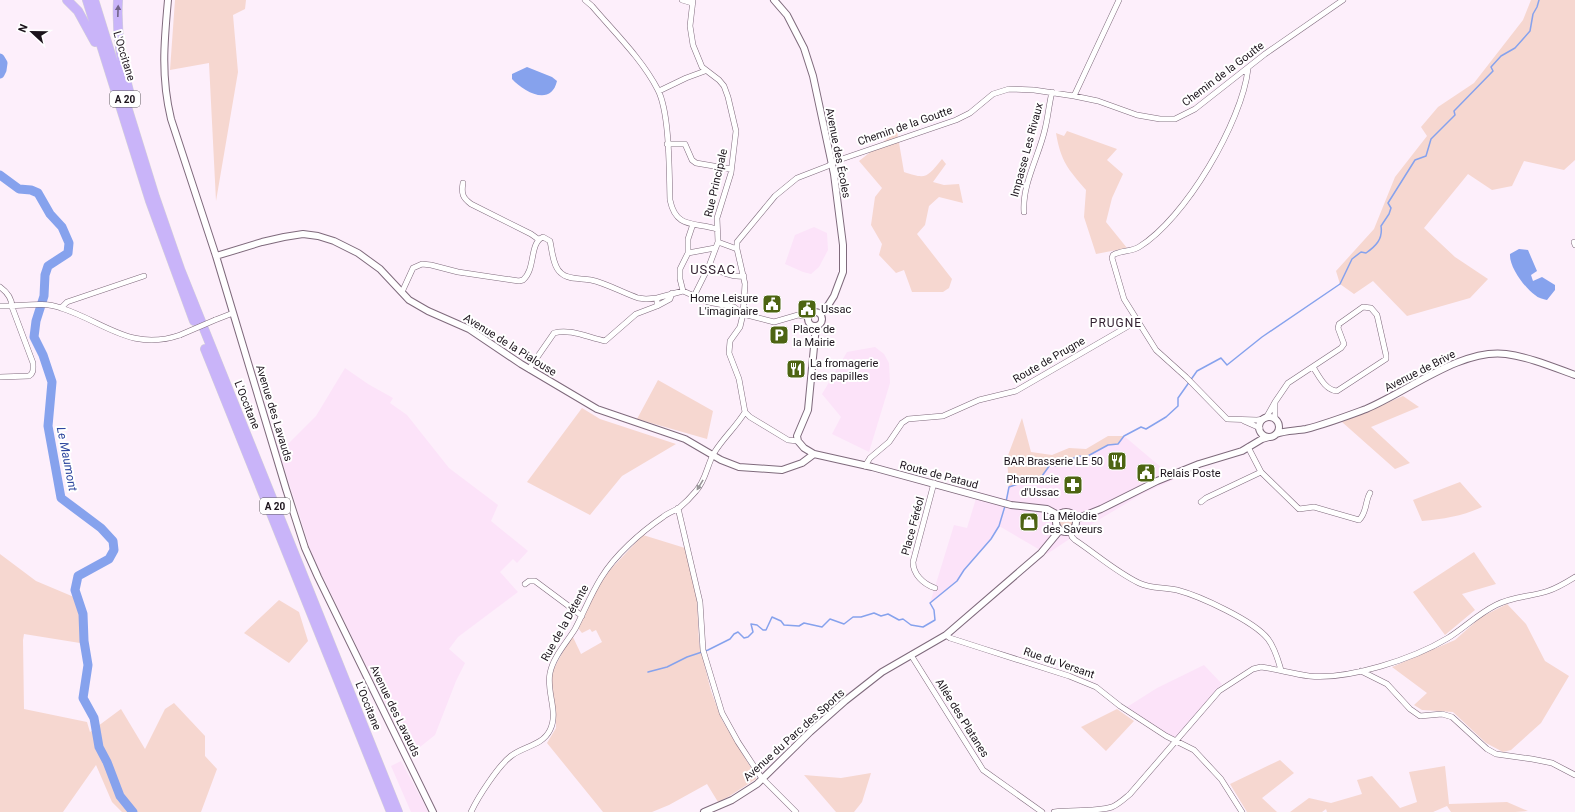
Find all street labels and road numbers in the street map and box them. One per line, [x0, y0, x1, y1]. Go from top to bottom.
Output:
street label: L'Occitane [110, 30, 138, 82]
street label: Chemin de la Goutte [1179, 39, 1267, 109]
road number: A 20 [110, 91, 140, 107]
street label: Impasse Les Rivaux [1008, 101, 1046, 199]
street label: Chemin de la Goutte [856, 104, 954, 148]
street label: Avenue des Écoles [823, 107, 853, 199]
street label: Rue Principale [702, 147, 730, 219]
street label: Avenue de la Pialouse [461, 311, 559, 379]
street label: Route de Prugne [1011, 334, 1087, 386]
street label: Avenue de Brive [1382, 347, 1458, 394]
street label: Avenue des Lavauds [253, 363, 295, 463]
street label: L'Occitane [231, 379, 263, 431]
street label: Route de Pataud [898, 458, 980, 492]
street label: Place Féréol [899, 495, 927, 557]
road number: A 20 [260, 498, 290, 514]
street label: Rue de la Détente [539, 582, 592, 664]
street label: Rue du Versant [1022, 645, 1097, 681]
street label: Avenue des Lavauds [367, 663, 423, 759]
street label: Allée des Platanes [933, 676, 992, 760]
street label: L'Occitane [352, 680, 384, 732]
street label: Avenue du Parc des Sports [741, 686, 847, 784]

